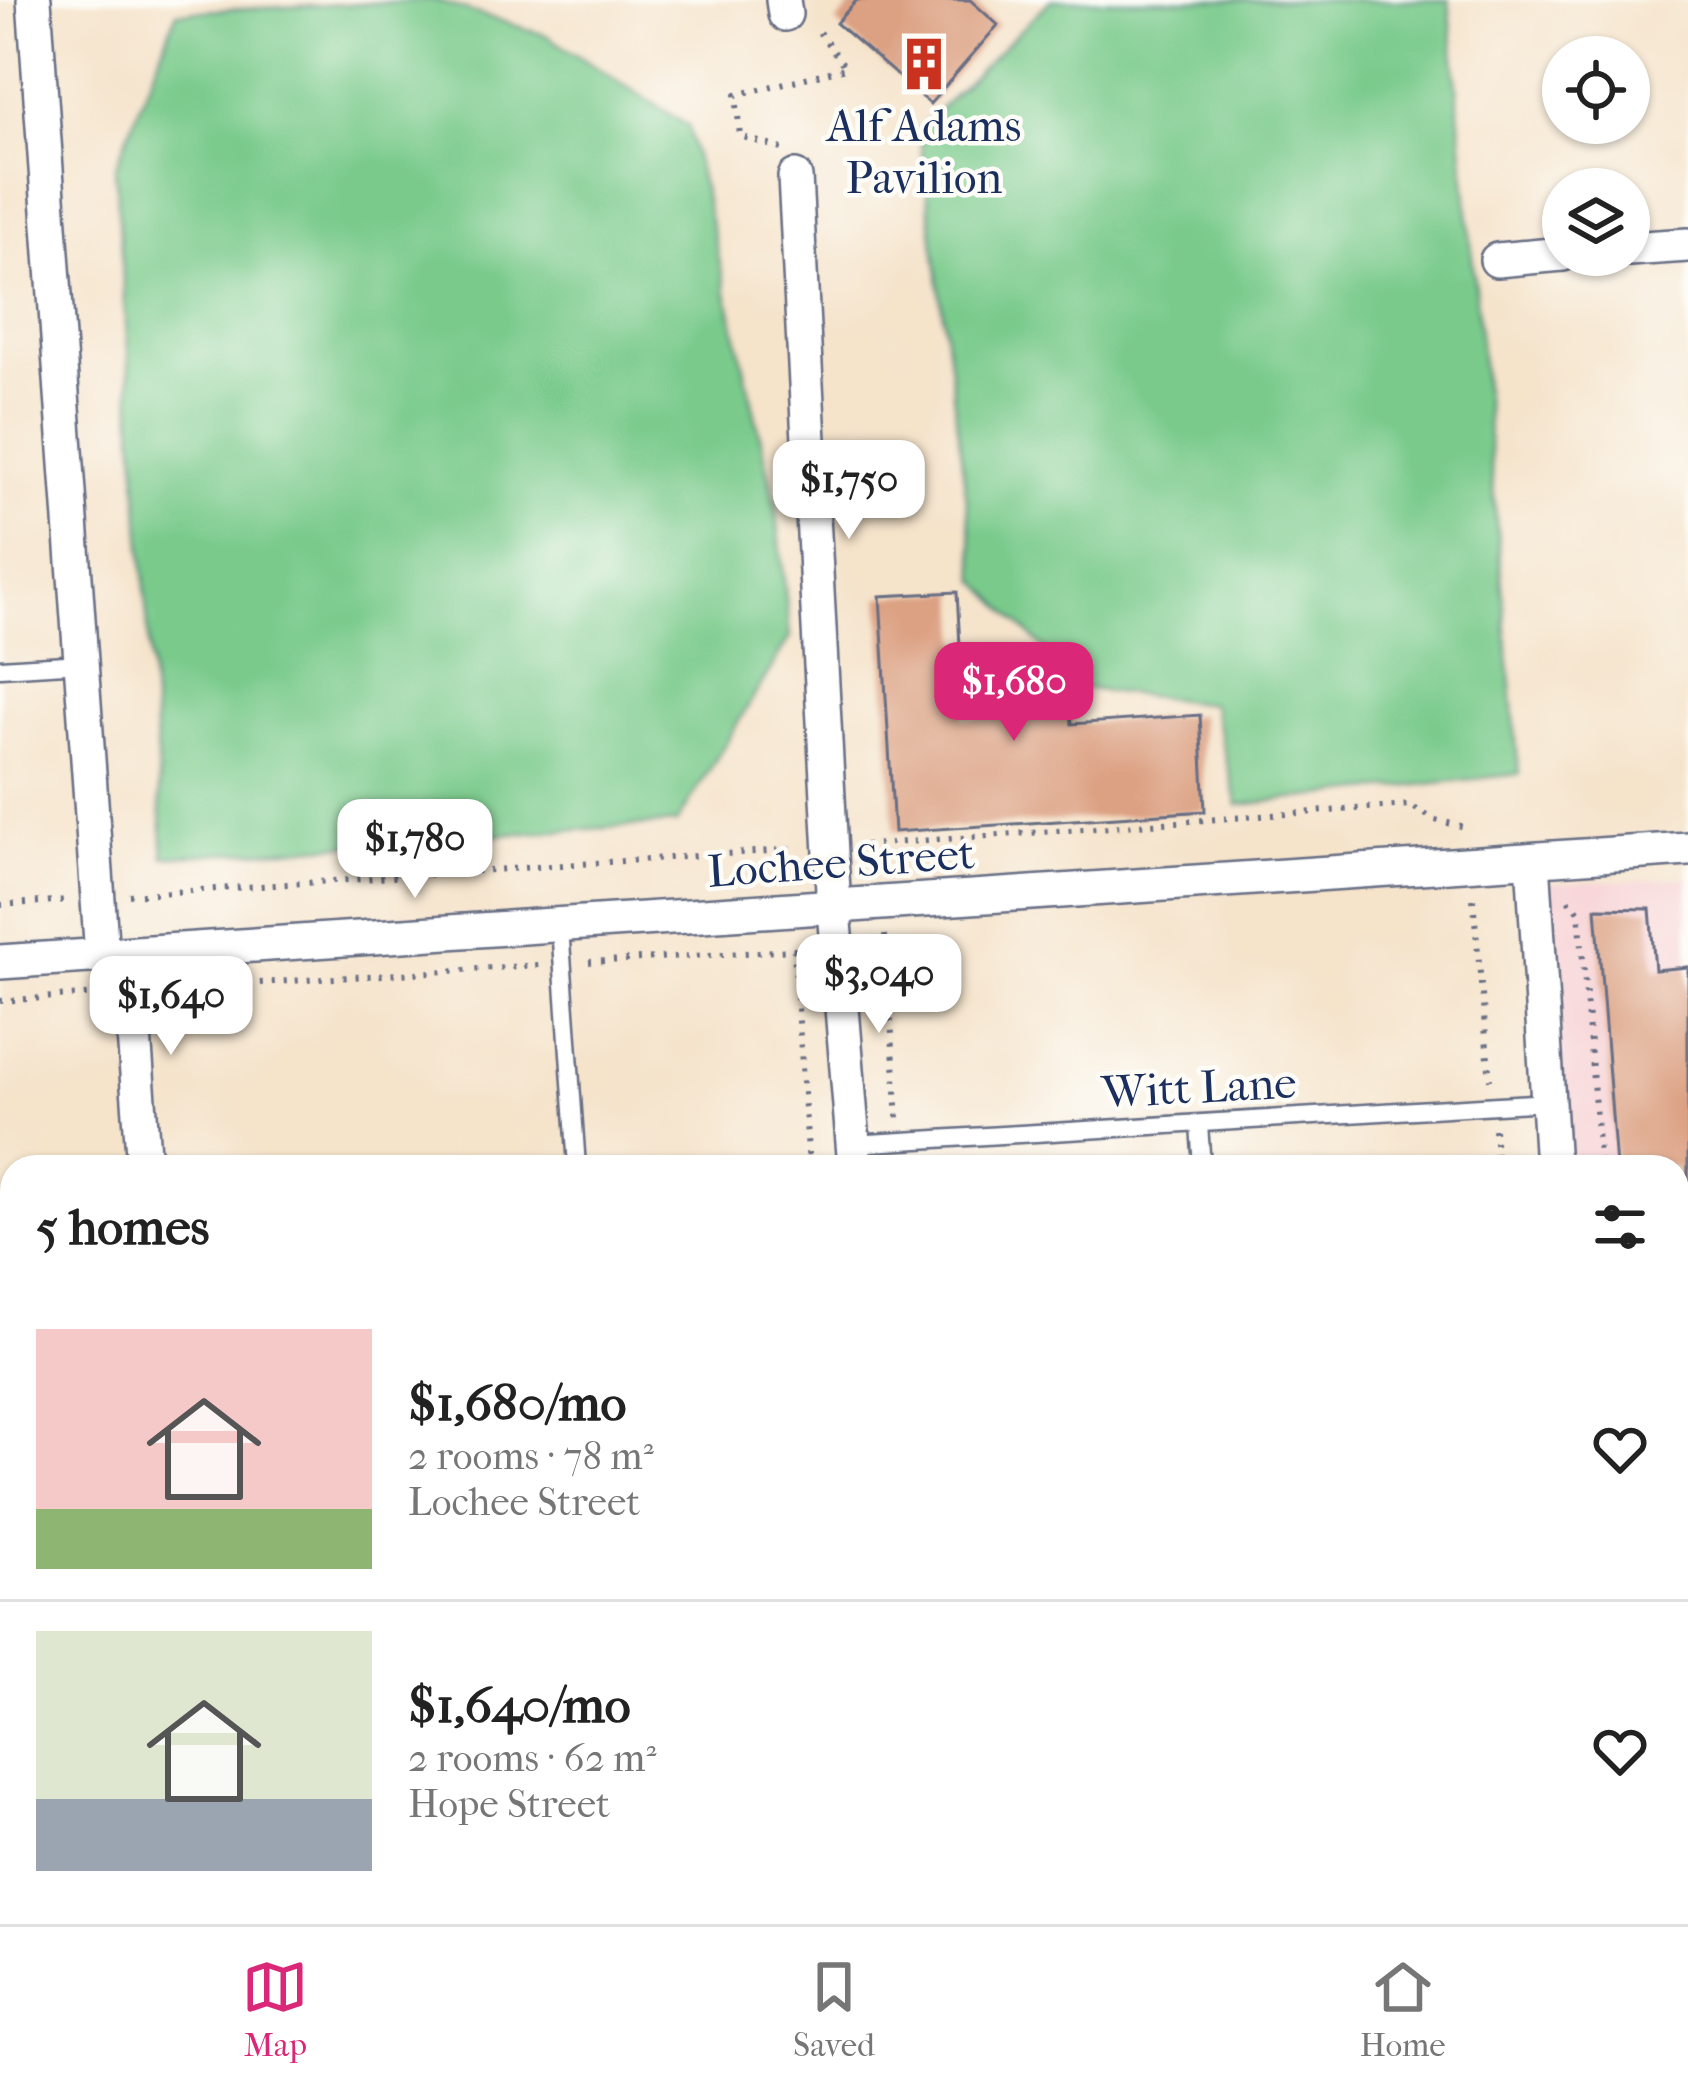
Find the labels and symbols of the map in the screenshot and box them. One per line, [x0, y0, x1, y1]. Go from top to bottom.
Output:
building icon: Alf Adams Pavilion [895, 35, 953, 93]
place label: Alf Adams Pavilion [825, 100, 1021, 205]
pin: $1,750 [751, 440, 947, 542]
pin: $1,680 [916, 642, 1112, 744]
pin: $1,780 [317, 799, 513, 901]
street label: Lochee Street [706, 827, 976, 899]
pin: $3,040 [781, 934, 977, 1036]
pin: $1,640 [73, 956, 269, 1058]
street label: Witt Lane [1099, 1056, 1298, 1120]

